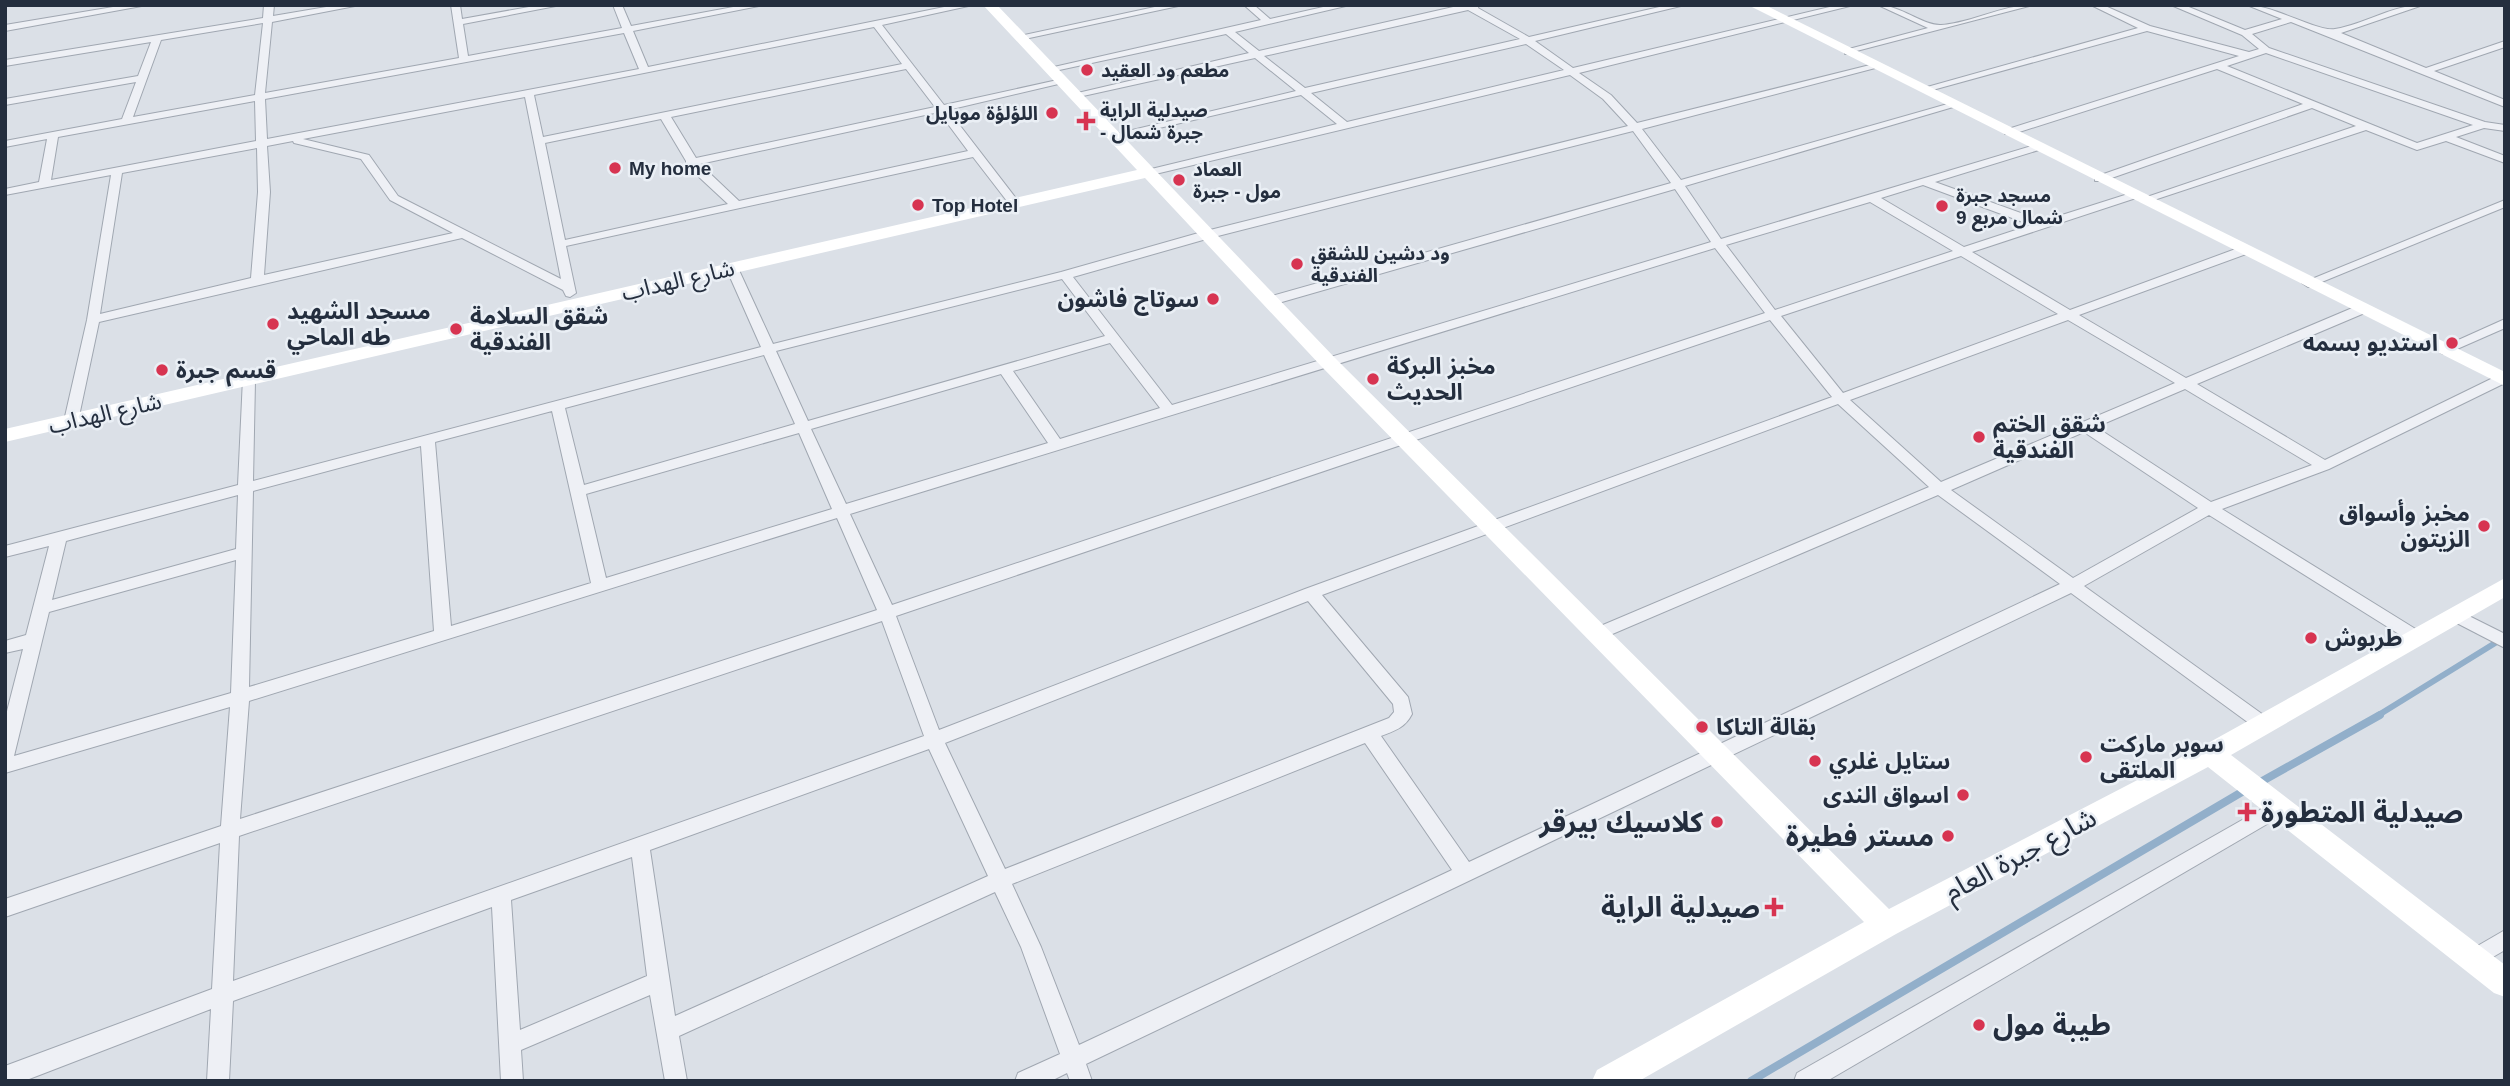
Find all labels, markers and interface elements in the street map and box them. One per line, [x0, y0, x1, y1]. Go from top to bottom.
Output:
place label: مطعم ود العقيد [1101, 60, 1229, 85]
marker: مطعم ود العقيد [1079, 62, 1095, 78]
place label: صيدلية الراية - جبرة شمال [1100, 100, 1208, 144]
place label: اللؤلؤة موبايل [926, 103, 1038, 125]
marker: اللؤلؤة موبايل [1044, 105, 1060, 121]
marker: صيدلية الراية - جبرة شمال [1078, 113, 1094, 129]
place label: My home [629, 158, 711, 179]
place label: العماد مول - جبرة [1193, 159, 1281, 203]
marker: My home [607, 160, 623, 176]
marker: العماد مول - جبرة [1171, 172, 1187, 188]
place label: مسجد جبرة شمال مربع 9 [1956, 185, 2063, 232]
place label: Top Hotel [932, 195, 1018, 216]
marker: Top Hotel [910, 197, 926, 213]
marker: مسجد جبرة شمال مربع 9 [1934, 198, 1950, 214]
place label: ود دشين للشقق الفندقية [1311, 243, 1450, 286]
street label: شارع الهداب [619, 254, 738, 309]
marker: ود دشين للشقق الفندقية [1289, 256, 1305, 272]
place label: سوتاج فاشون [1057, 286, 1199, 316]
marker: سوتاج فاشون [1205, 291, 1221, 307]
place label: مسجد الشهيد طه الماحي [287, 298, 431, 355]
place label: شقق السلامة الفندقية [470, 303, 608, 355]
marker: مسجد الشهيد طه الماحي [265, 316, 281, 332]
marker: شقق السلامة الفندقية [448, 321, 464, 337]
place label: استديو بسمه [2303, 330, 2438, 356]
marker: استديو بسمه [2444, 335, 2460, 351]
place label: مخبز البركة الحديث [1387, 353, 1496, 405]
place label: قسم جبرة [176, 357, 276, 387]
marker: قسم جبرة [154, 362, 170, 378]
marker: مخبز البركة الحديث [1365, 371, 1381, 387]
street label: شارع الهداب [46, 387, 165, 442]
place label: شقق الختم الفندقية [1993, 411, 2106, 463]
marker: شقق الختم الفندقية [1971, 429, 1987, 445]
place label: مخبز وأسواق الزيتون [2339, 499, 2470, 553]
marker: مخبز وأسواق الزيتون [2476, 518, 2492, 534]
place label: طربوش [2325, 625, 2403, 652]
marker: طربوش [2303, 630, 2319, 646]
place label: بقالة التاكا [1716, 714, 1816, 740]
marker: بقالة التاكا [1694, 719, 1710, 735]
place label: سوبر ماركت الملتقى [2100, 731, 2224, 784]
place label: ستايل غلري [1829, 748, 1950, 779]
marker: سوبر ماركت الملتقى [2078, 749, 2094, 765]
marker: ستايل غلري [1807, 753, 1823, 769]
place label: اسواق الندى [1823, 782, 1949, 808]
marker: اسواق الندى [1955, 787, 1971, 803]
place label: صيدلية المتطورة [2261, 797, 2463, 829]
street label: شارع جبرة العام [1939, 801, 2104, 912]
marker: صيدلية المتطورة [2239, 804, 2255, 820]
place label: كلاسيك بيرقر [1538, 807, 1703, 839]
marker: كلاسيك بيرقر [1709, 814, 1725, 830]
place label: مستر فطيرة [1786, 821, 1934, 853]
marker: مستر فطيرة [1940, 828, 1956, 844]
place label: صيدلية الراية [1601, 892, 1760, 924]
marker: صيدلية الراية [1766, 899, 1782, 915]
place label: طيبة مول [1993, 1010, 2111, 1042]
marker: طيبة مول [1971, 1017, 1987, 1033]

